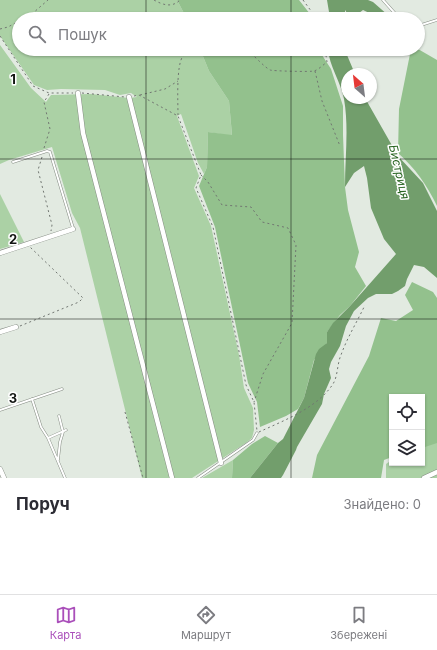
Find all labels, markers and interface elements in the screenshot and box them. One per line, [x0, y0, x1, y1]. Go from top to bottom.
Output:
search box [12, 12, 425, 56]
icon: search [26, 23, 48, 45]
text: Пошук [58, 25, 107, 44]
north arrow [341, 68, 377, 104]
text: 1 [10, 71, 16, 87]
water label: Бистриця [386, 143, 413, 201]
text: 2 [9, 231, 17, 247]
text: 3 [9, 390, 17, 406]
map controls [389, 394, 425, 466]
button: locate [389, 394, 425, 430]
button: layers [389, 430, 425, 466]
text: Поруч [16, 494, 70, 514]
text: Знайдено: 0 [343, 496, 421, 512]
tab: Карта [50, 604, 81, 642]
tab: Маршрут [181, 604, 231, 642]
tab: Збережені [330, 604, 387, 642]

